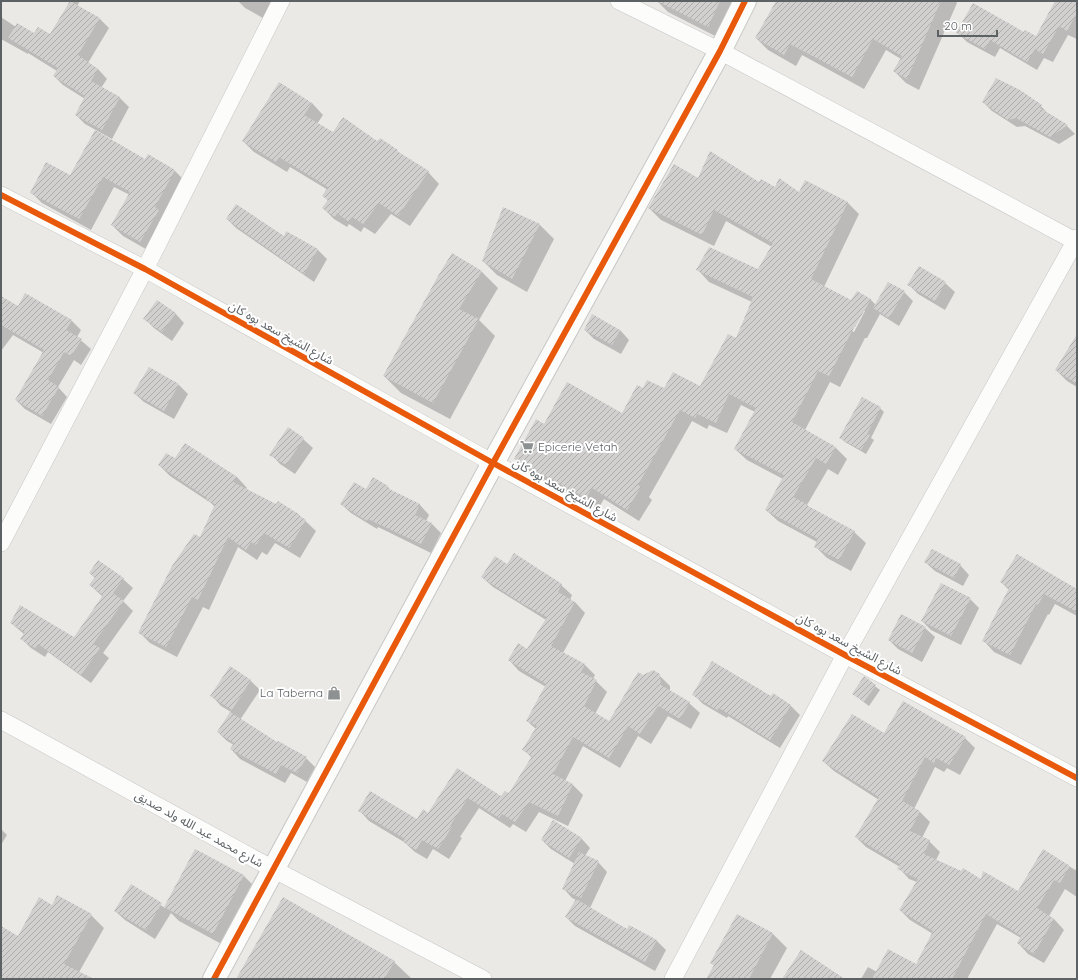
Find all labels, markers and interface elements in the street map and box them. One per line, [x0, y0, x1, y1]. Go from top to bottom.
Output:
scale bar [938, 12, 997, 38]
text: 20 m [944, 18, 972, 33]
street label: شارع الشيخ سعد بوه كان [225, 298, 336, 369]
supermarket icon: Epicerie Vetah [519, 439, 535, 455]
place label: Epicerie Vetah [538, 439, 618, 454]
street label: شارع الشيخ سعد بوه كان [509, 455, 620, 526]
street label: شارع الشيخ سعد بوه كان [793, 609, 905, 680]
place label: La Taberna [260, 685, 323, 700]
shop icon: La Taberna [326, 685, 342, 701]
street label: شارع محمد عبد الله ولد صديق [132, 787, 266, 872]

